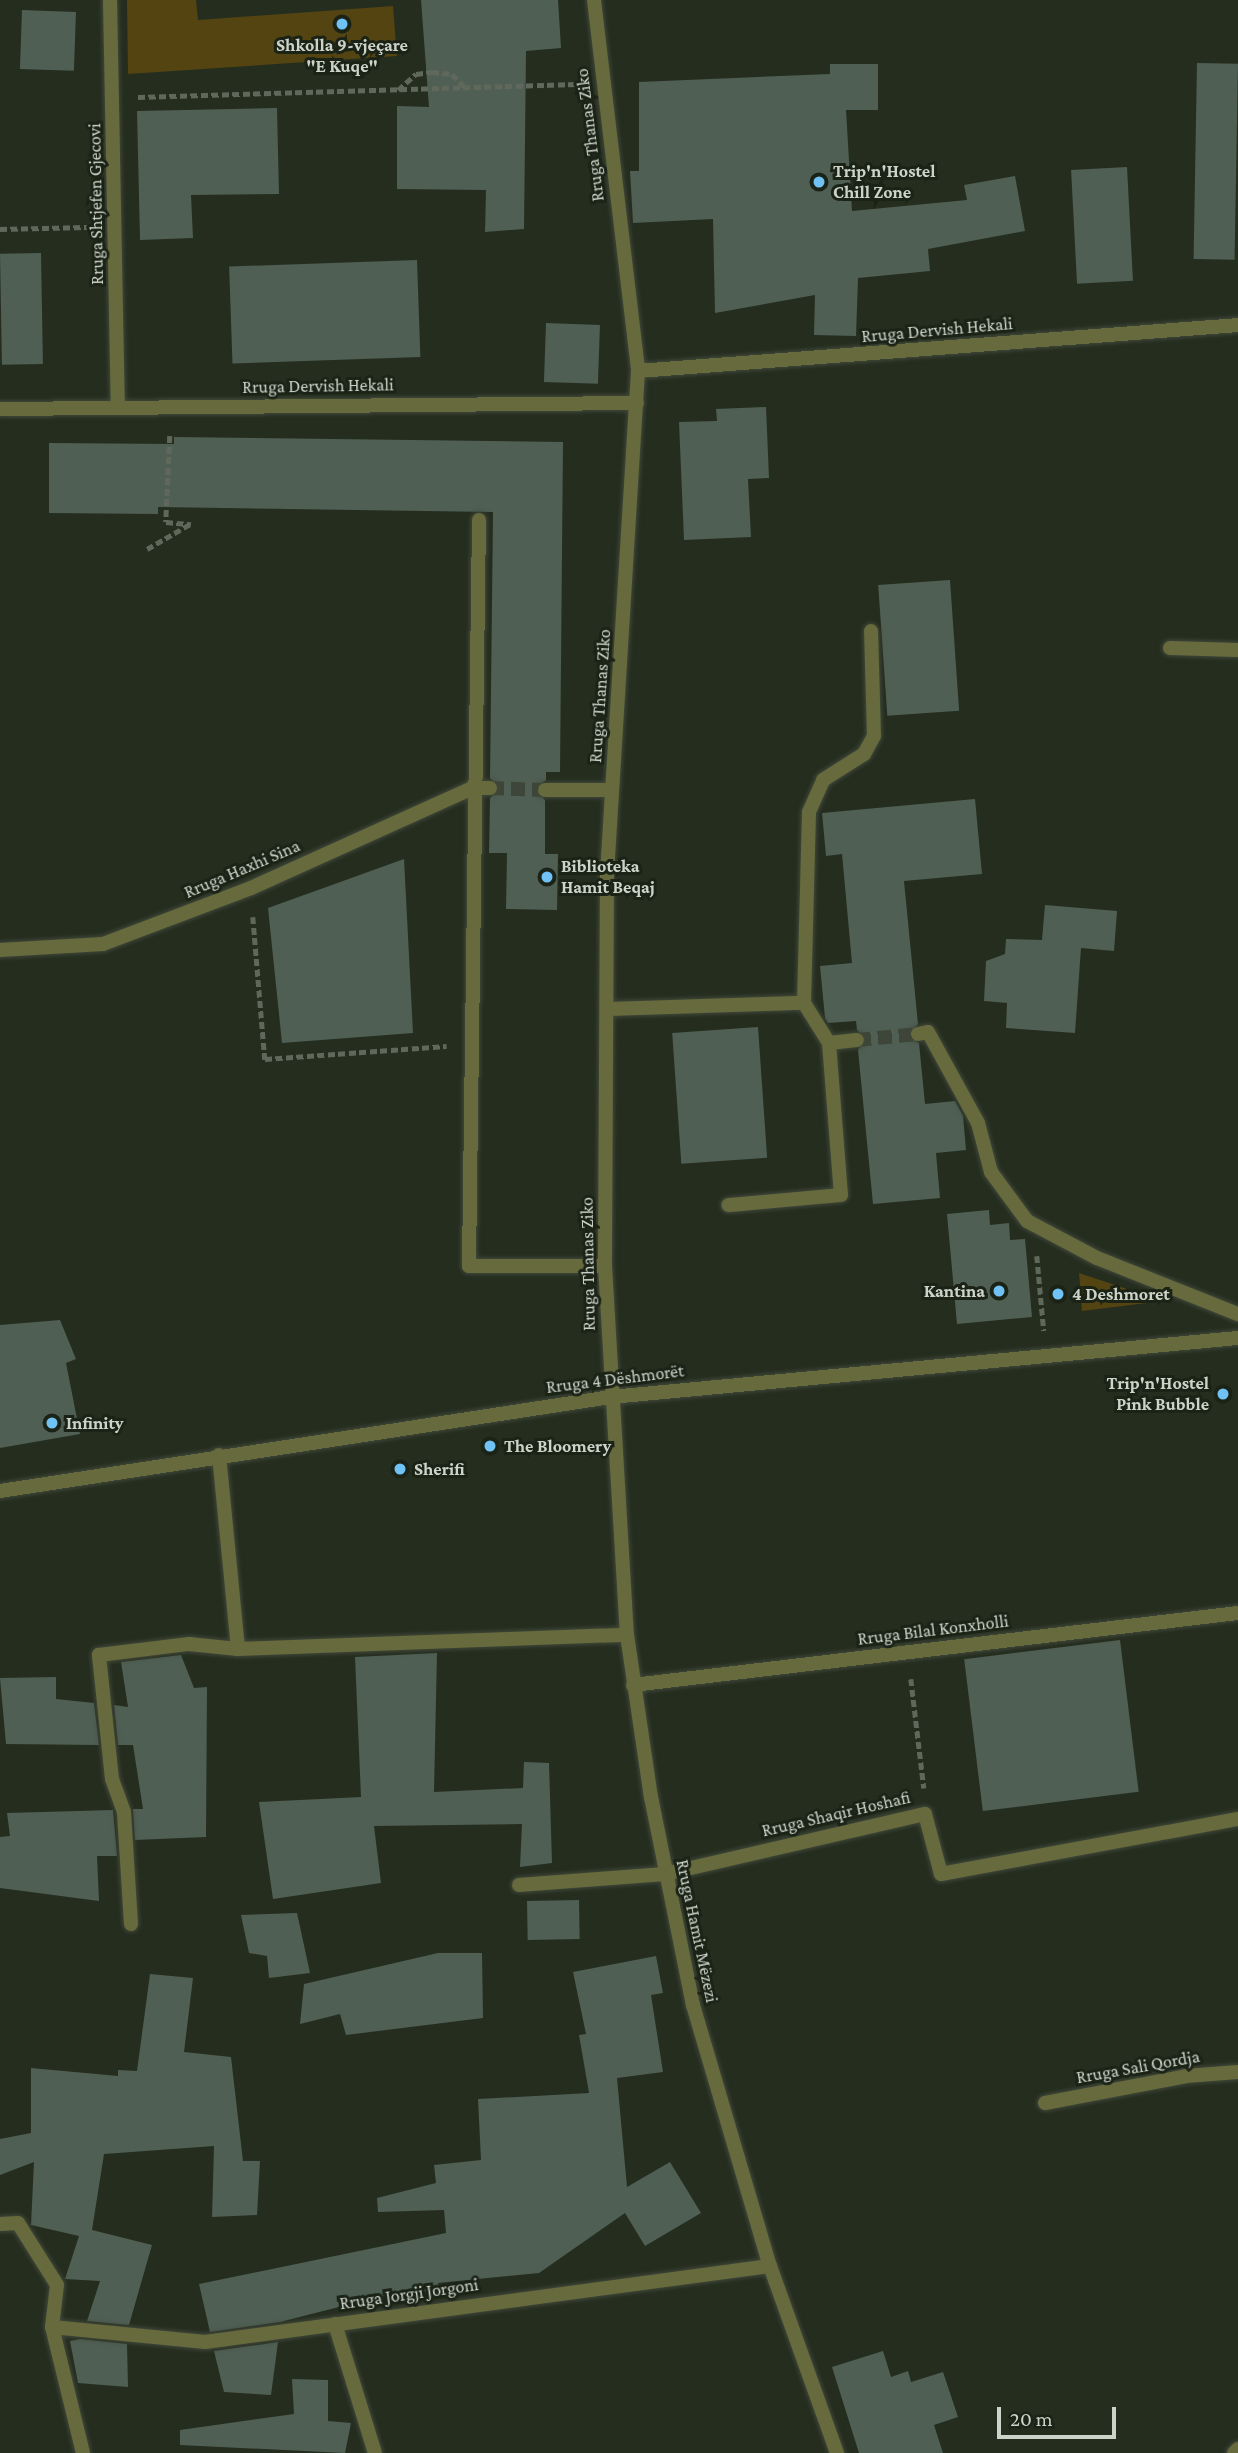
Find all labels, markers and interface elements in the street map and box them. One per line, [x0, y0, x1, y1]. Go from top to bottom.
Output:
marker: Shkolla 9-vjeçare "E Kuqe" [334, 16, 350, 32]
place label: Shkolla 9-vjeçare "E Kuqe" [276, 35, 408, 78]
street label: Rruga Thanas Ziko [571, 67, 609, 203]
street label: Rruga Shtjefen Gjecovi [84, 123, 108, 285]
place label: Trip'n'Hostel Chill Zone [833, 161, 935, 204]
marker: Trip'n'Hostel Chill Zone [811, 174, 827, 190]
street label: Rruga Dervish Hekali [860, 313, 1014, 347]
street label: Rruga Dervish Hekali [242, 374, 394, 398]
street label: Rruga Thanas Ziko [585, 628, 615, 764]
street label: Rruga Haxhi Sina [181, 835, 303, 903]
place label: Biblioteka Hamit Beqaj [561, 856, 655, 898]
marker: Biblioteka Hamit Beqaj [539, 869, 555, 885]
street label: Rruga Thanas Ziko [576, 1197, 600, 1331]
place label: Kantina [924, 1280, 985, 1302]
marker: Kantina [991, 1283, 1007, 1299]
place label: 4 Deshmoret [1072, 1283, 1170, 1305]
marker: 4 Deshmoret [1050, 1286, 1066, 1302]
street label: Rruga 4 Dëshmorët [545, 1360, 685, 1398]
place label: Trip'n'Hostel Pink Bubble [1107, 1373, 1209, 1416]
marker: Trip'n'Hostel Pink Bubble [1215, 1386, 1231, 1402]
place label: Infinity [66, 1412, 124, 1434]
marker: Infinity [44, 1415, 60, 1431]
place label: The Bloomery [504, 1435, 611, 1457]
marker: The Bloomery [482, 1438, 498, 1454]
place label: Sherifi [414, 1458, 465, 1480]
marker: Sherifi [392, 1461, 408, 1477]
street label: Rruga Bilal Konxholli [856, 1610, 1010, 1650]
street label: Rruga Shaqir Hoshafi [760, 1786, 912, 1842]
street label: Rruga Hamit Mëzezi [671, 1858, 723, 2004]
street label: Rruga Sali Qordja [1075, 2046, 1201, 2088]
street label: Rruga Jorgji Jorgoni [338, 2274, 480, 2314]
scale bar [1000, 2394, 1119, 2438]
text: 20 m [1010, 2407, 1053, 2431]

